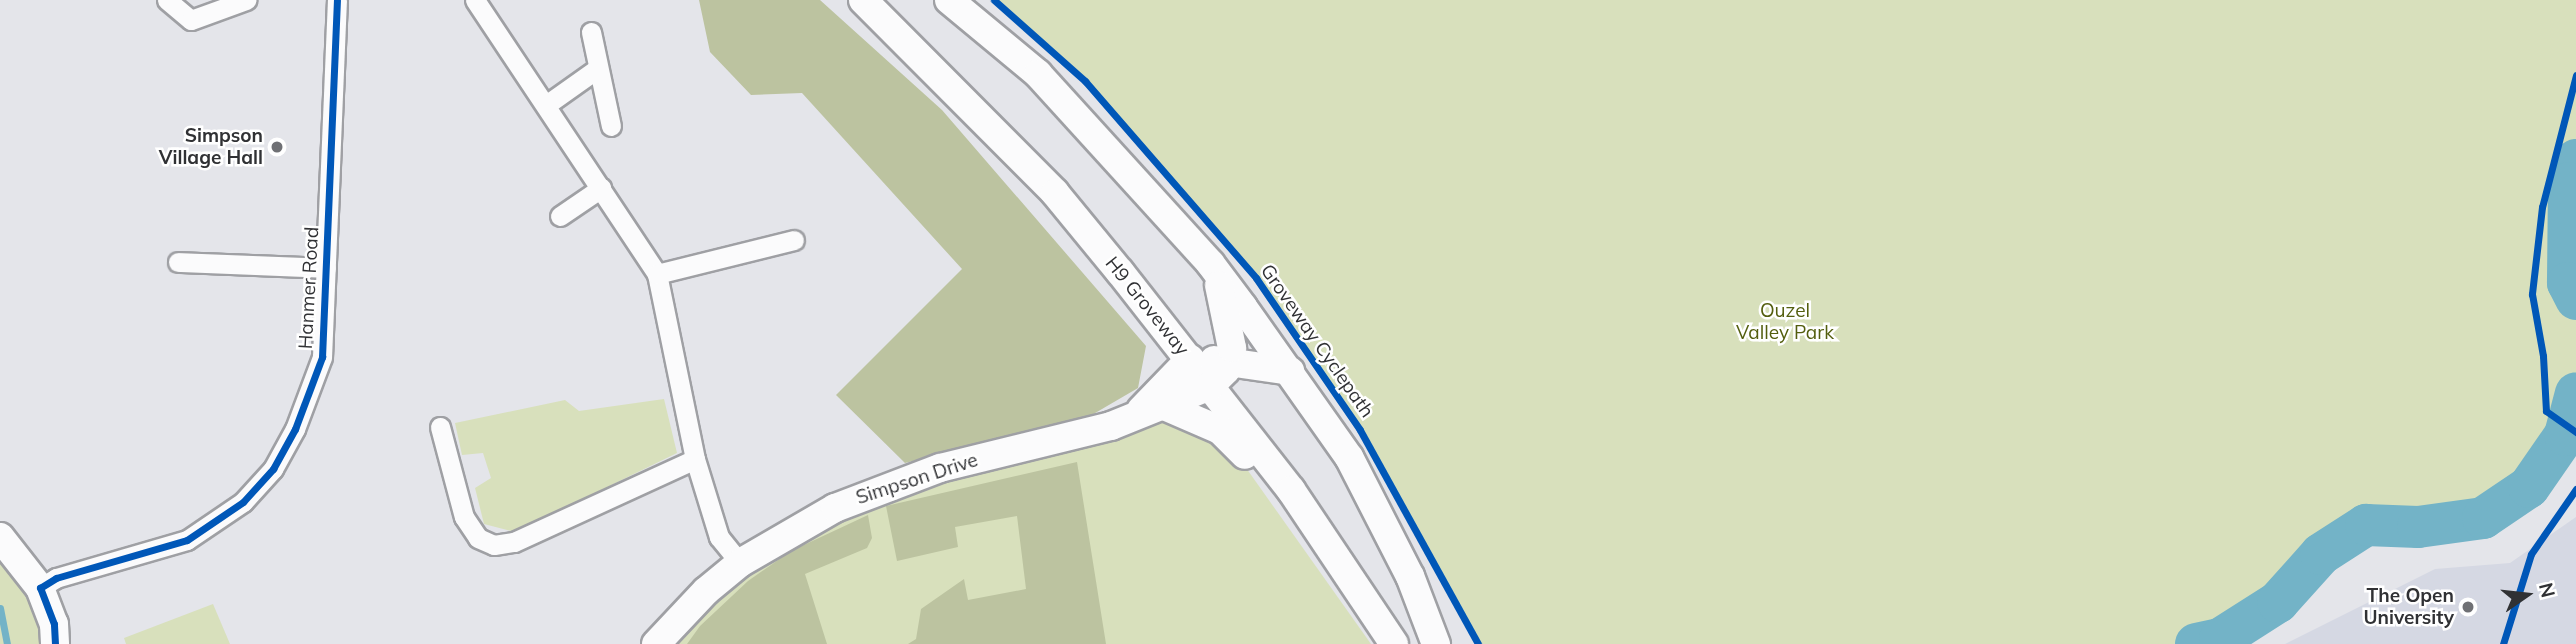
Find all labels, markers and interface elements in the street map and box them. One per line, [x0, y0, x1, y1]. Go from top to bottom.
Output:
place label: Simpson Village Hall [159, 125, 263, 169]
marker: Simpson Village Hall [269, 139, 285, 155]
street label: Hanmer Road [294, 226, 324, 350]
street label: H9 Groveway [1100, 252, 1194, 360]
street label: Groveway Cyclepath [1256, 260, 1378, 422]
park label: Ouzel Valley Park [1736, 300, 1834, 344]
street label: Simpson Drive [853, 449, 981, 509]
north arrow [2492, 560, 2562, 630]
text: N [2534, 580, 2561, 600]
place label: The Open University [2363, 585, 2454, 629]
marker: The Open University [2460, 599, 2476, 615]

